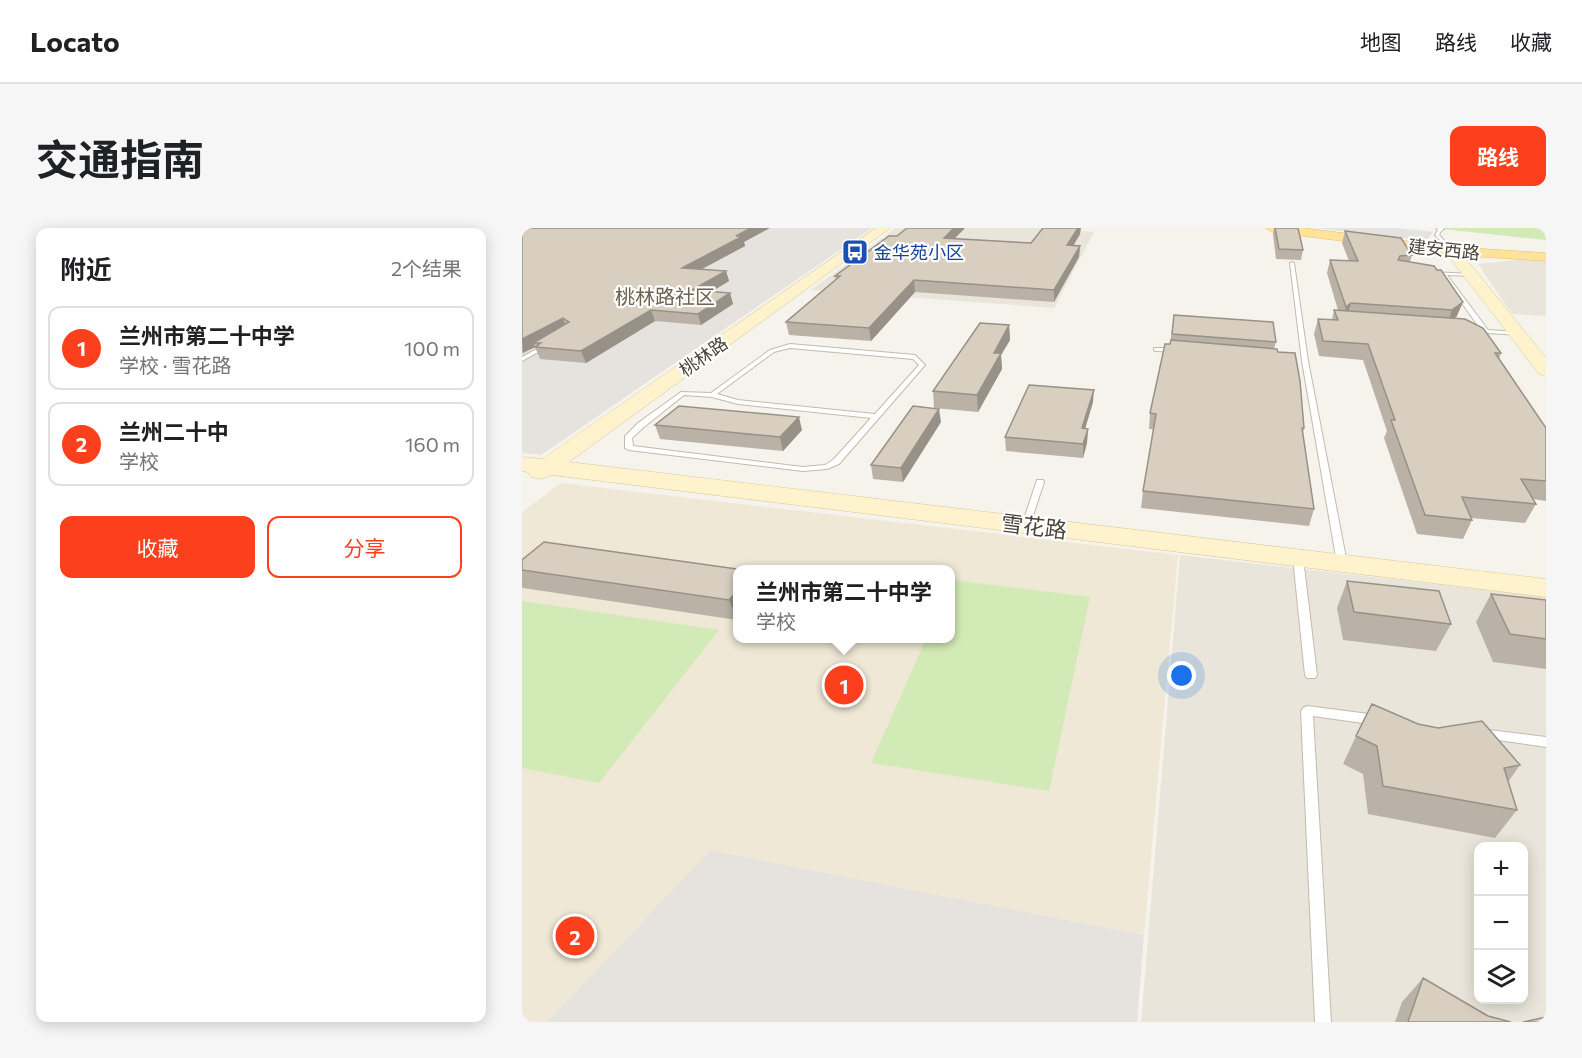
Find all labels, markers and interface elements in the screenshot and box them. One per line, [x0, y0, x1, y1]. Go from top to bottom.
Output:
text: Locato [30, 24, 120, 58]
text: 地图 [1360, 29, 1402, 54]
text: 路线 [1435, 29, 1477, 54]
text: 收藏 [1510, 29, 1552, 54]
button: 路线 [1450, 126, 1546, 186]
text: 交通指南 [36, 132, 204, 184]
street label: 建安西路 [1407, 234, 1481, 264]
bus stop icon: 金华苑小区 [840, 237, 870, 267]
place label: 金华苑小区 [874, 241, 964, 263]
text: 附近 [60, 253, 112, 284]
text: 2个结果 [391, 256, 462, 280]
district label: 桃林路社区 [615, 284, 715, 308]
text: 兰州市第二十中学 [119, 322, 295, 349]
street label: 桃林路 [675, 332, 731, 380]
text: 1 [77, 336, 86, 360]
text: 100 m [404, 336, 460, 360]
text: 学校 · 雪花路 [119, 353, 231, 377]
text: 兰州二十中 [119, 418, 229, 445]
text: 2 [76, 432, 87, 456]
text: 160 m [405, 432, 460, 456]
text: 学校 [119, 449, 159, 473]
street label: 雪花路 [1000, 509, 1068, 543]
button: 收藏 [60, 516, 255, 578]
button: 分享 [267, 516, 462, 578]
popup [733, 565, 955, 643]
text: 兰州市第二十中学 [756, 578, 932, 605]
text: 学校 [756, 609, 796, 633]
your location [1167, 661, 1196, 690]
pin: 1 [824, 662, 864, 708]
map controls [1474, 842, 1528, 1004]
button: + [1474, 842, 1528, 896]
button: − [1474, 896, 1528, 950]
pin: 2 [556, 914, 594, 958]
button: layers [1474, 950, 1528, 1004]

